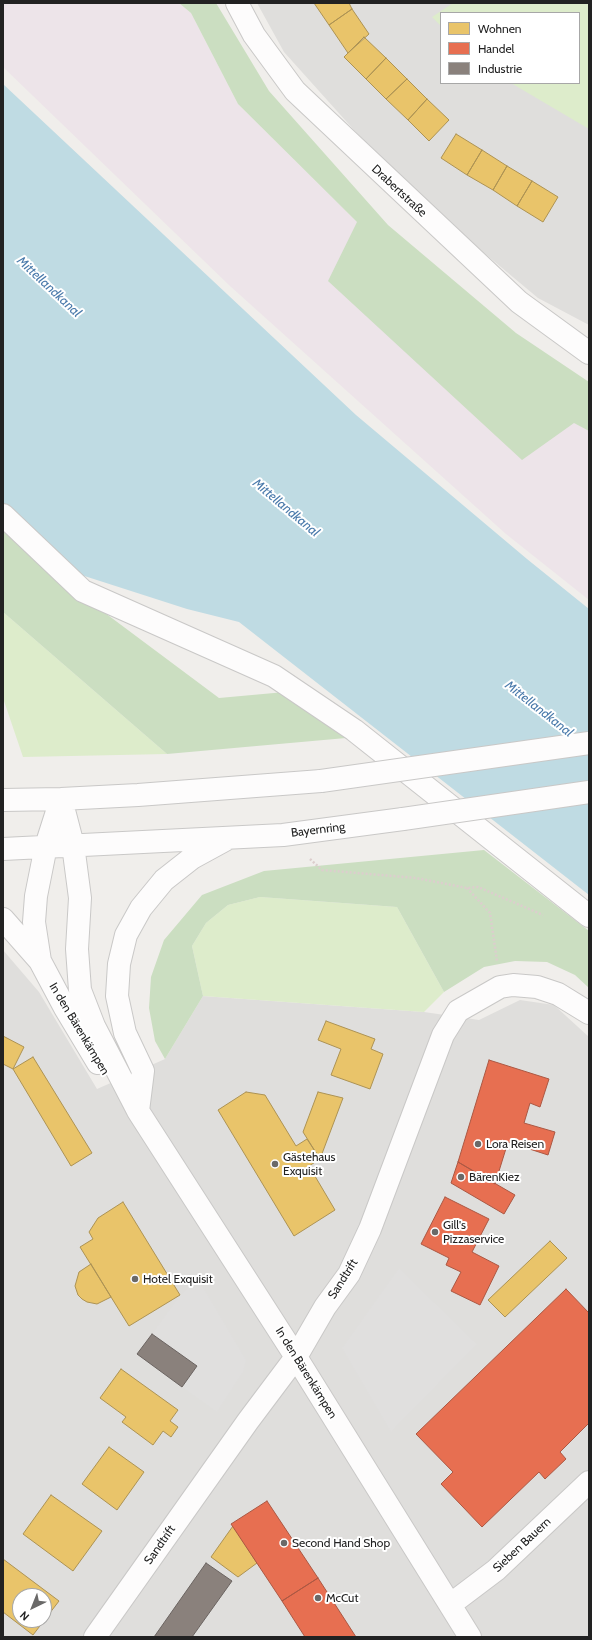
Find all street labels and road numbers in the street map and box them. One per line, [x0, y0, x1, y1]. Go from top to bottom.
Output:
street label: Drabertstraße [368, 162, 430, 220]
street label: Bayernring [290, 820, 346, 840]
street label: In den Bärenkämpen [46, 980, 112, 1078]
street label: Sandtrift [325, 1256, 361, 1302]
street label: In den Bärenkämpen [272, 1325, 340, 1421]
street label: Sieben Bauern [490, 1515, 554, 1575]
street label: Sandtrift [141, 1523, 179, 1567]

